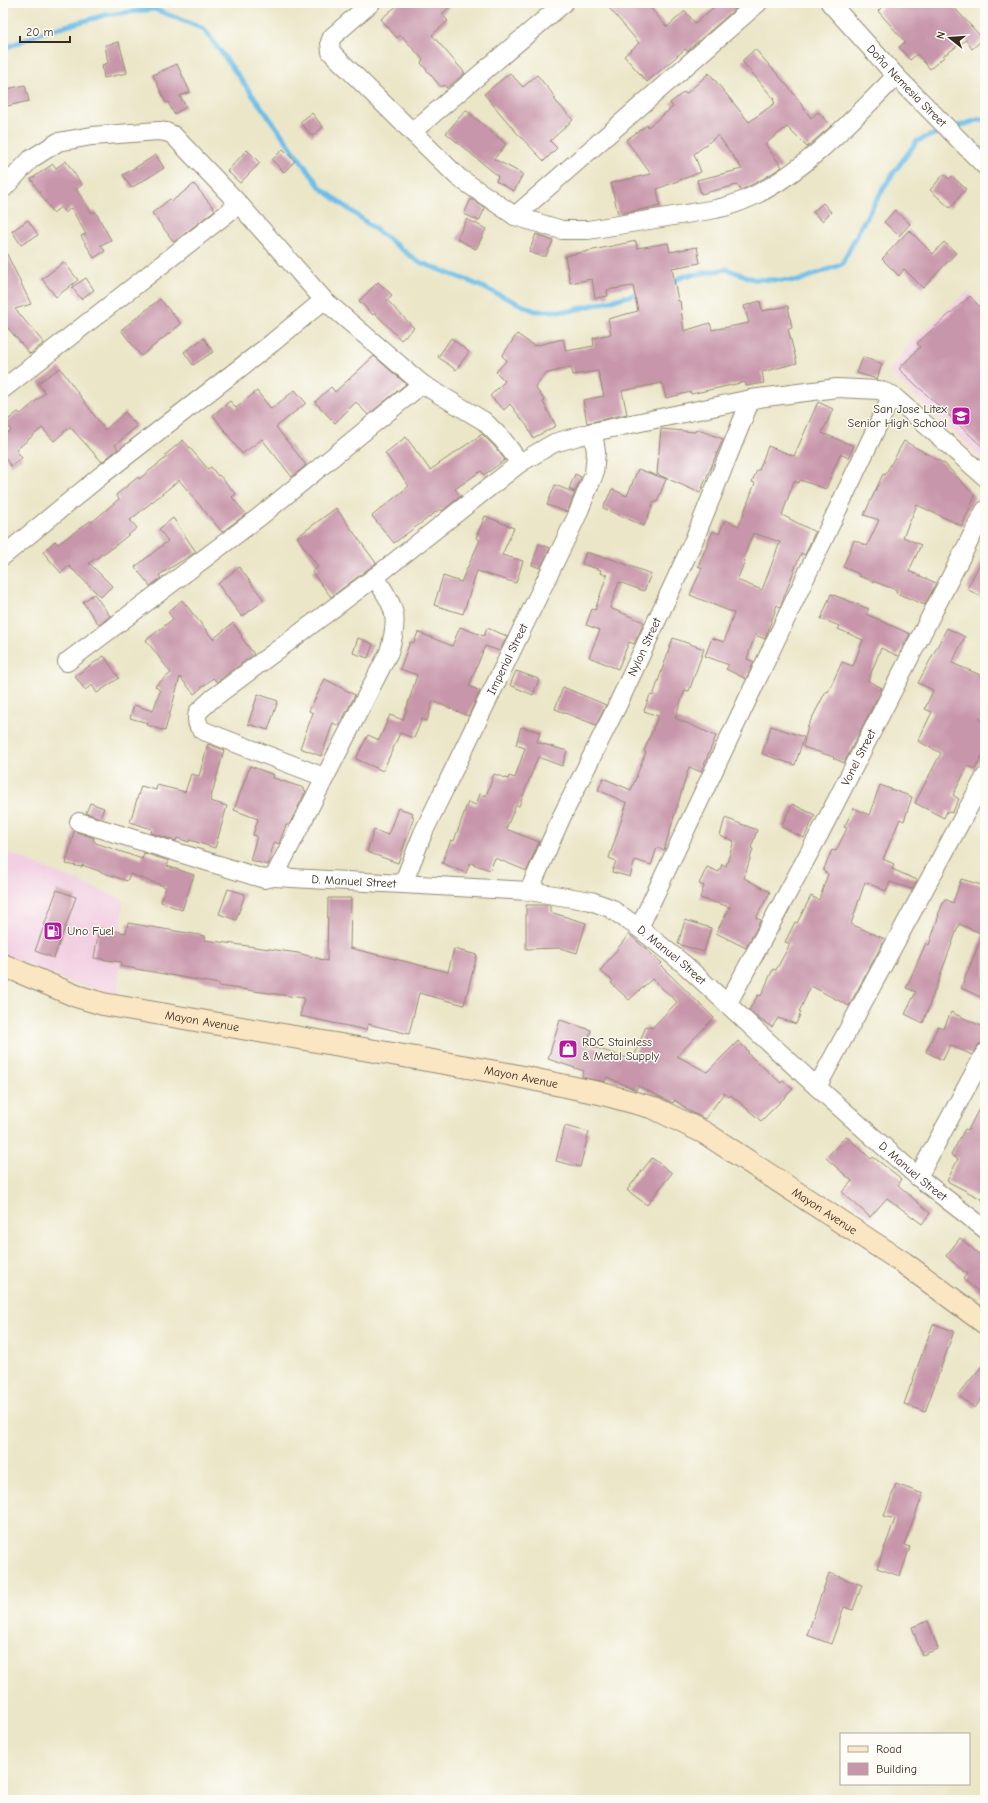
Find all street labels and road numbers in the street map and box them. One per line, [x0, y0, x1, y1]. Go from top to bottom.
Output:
street label: Doña Nemesia Street [864, 42, 950, 130]
street label: Nylon Street [625, 615, 664, 679]
street label: Imperial Street [484, 621, 531, 697]
street label: Vonel Street [838, 727, 879, 788]
street label: D. Manuel Street [311, 872, 397, 891]
street label: D. Manuel Street [635, 923, 709, 988]
street label: Mayon Avenue [164, 1008, 240, 1034]
street label: Mayon Avenue [483, 1063, 559, 1091]
street label: D. Manuel Street [876, 1138, 950, 1204]
street label: Mayon Avenue [789, 1185, 860, 1237]

